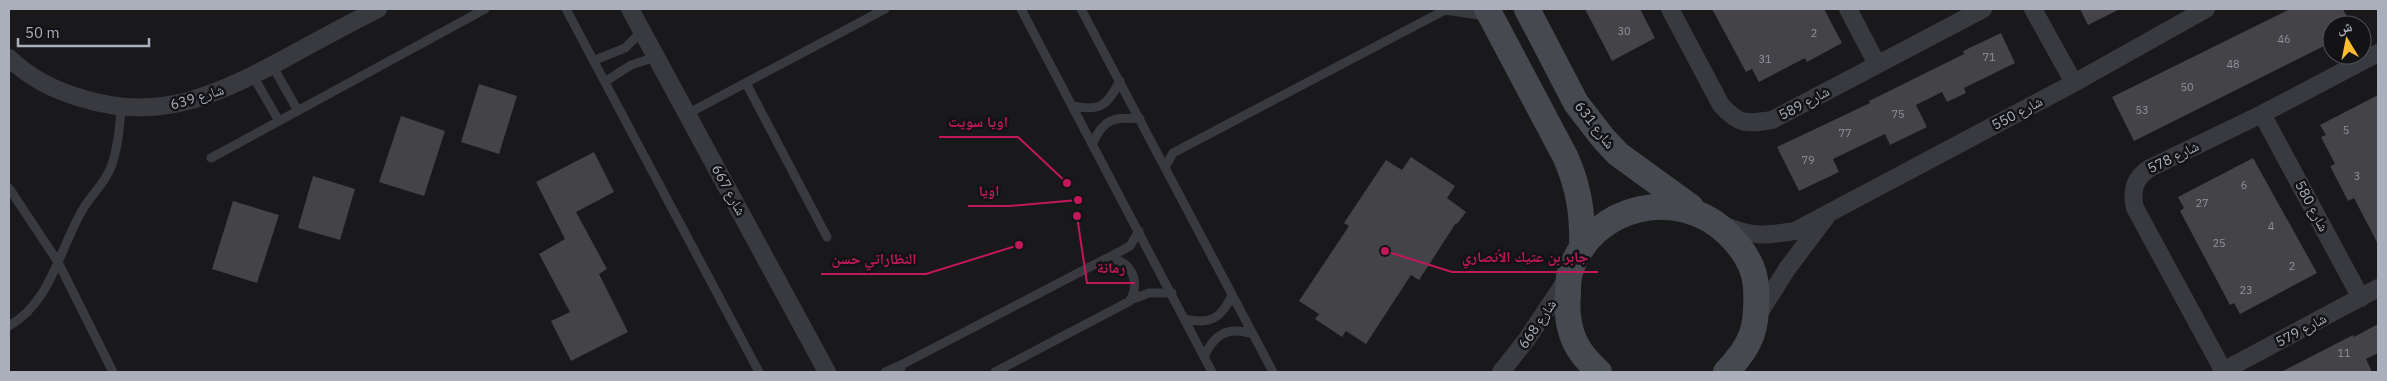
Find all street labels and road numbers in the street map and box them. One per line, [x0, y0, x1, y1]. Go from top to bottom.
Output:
street label: شارع 639 [168, 80, 226, 115]
street label: شارع 589 [1775, 82, 1833, 125]
street label: شارع 550 [1988, 92, 2046, 135]
street label: شارع 631 [1570, 98, 1619, 153]
street label: شارع 578 [2144, 137, 2202, 178]
street label: شارع 667 [707, 162, 750, 219]
street label: شارع 580 [2290, 177, 2333, 235]
street label: شارع 668 [1514, 296, 1561, 352]
street label: شارع 579 [2272, 309, 2330, 352]

